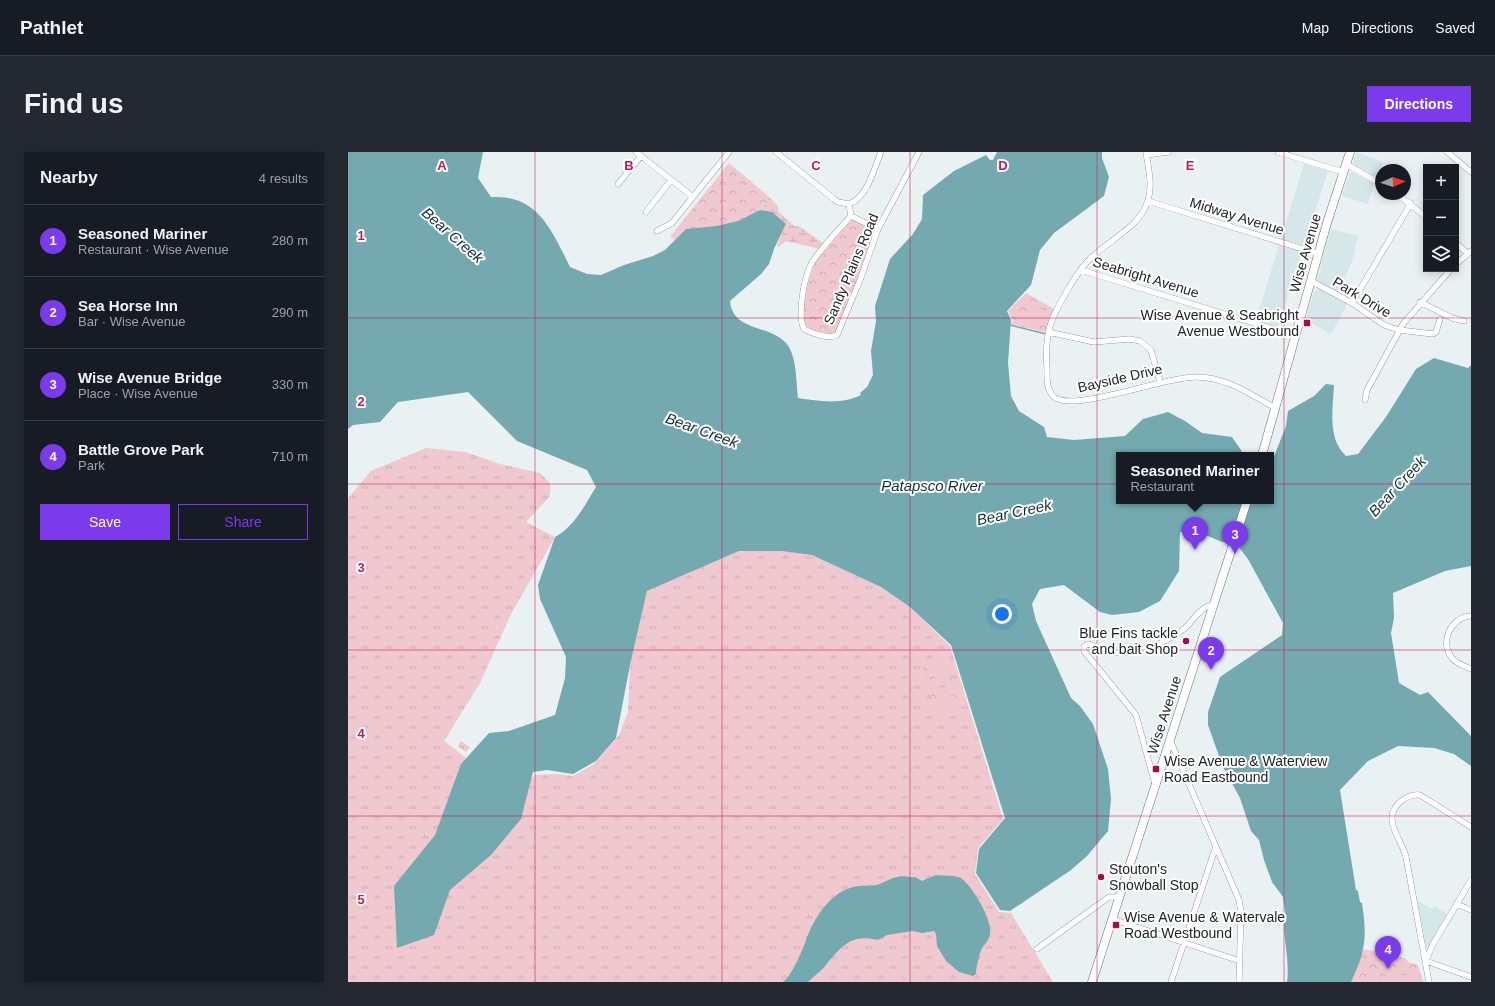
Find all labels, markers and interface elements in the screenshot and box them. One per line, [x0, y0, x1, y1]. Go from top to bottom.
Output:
text: Pathlet [20, 17, 83, 38]
text: Map [1302, 20, 1329, 36]
text: Directions [1351, 20, 1413, 36]
text: Saved [1435, 20, 1475, 36]
button: Directions [1367, 86, 1471, 122]
text: Find us [24, 88, 124, 119]
text: A [437, 158, 447, 173]
text: B [624, 158, 634, 173]
text: C [811, 158, 821, 173]
text: D [998, 158, 1008, 173]
text: E [1186, 158, 1195, 173]
north arrow [1375, 164, 1411, 200]
map controls [1423, 164, 1459, 272]
button: + [1423, 164, 1459, 200]
text: Nearby [40, 168, 98, 187]
text: 4 results [259, 171, 308, 186]
street label: Midway Avenue [1188, 194, 1286, 238]
button: − [1423, 200, 1459, 236]
water label: Bear Creek [419, 204, 488, 267]
street label: Sandy Plains Road [820, 211, 882, 327]
street label: Wise Avenue [1286, 211, 1324, 294]
text: Seasoned Mariner [78, 225, 207, 242]
text: 1 [357, 228, 365, 243]
text: 1 [49, 233, 57, 248]
text: 280 m [272, 233, 308, 248]
button: layers [1423, 236, 1459, 272]
text: Restaurant · Wise Avenue [78, 242, 229, 257]
street label: Seabright Avenue [1091, 253, 1201, 301]
street label: Park Drive [1330, 273, 1394, 321]
text: Sea Horse Inn [78, 297, 178, 314]
text: 2 [49, 305, 57, 320]
text: 290 m [272, 305, 308, 320]
place label: Wise Avenue & Seabright Avenue Westbound [1140, 307, 1299, 339]
text: Bar · Wise Avenue [78, 314, 185, 329]
marker: Wise Avenue & Seabright Avenue Westbound [1302, 318, 1312, 328]
street label: Bayside Drive [1076, 360, 1164, 396]
text: Wise Avenue Bridge [78, 369, 222, 386]
text: 3 [49, 377, 57, 392]
text: 330 m [272, 377, 308, 392]
text: Place · Wise Avenue [78, 386, 198, 401]
text: 2 [357, 394, 365, 409]
water label: Bear Creek [663, 409, 742, 451]
text: Battle Grove Park [78, 441, 204, 458]
text: 4 [49, 449, 57, 464]
text: 710 m [272, 449, 308, 464]
water label: Bear Creek [1365, 451, 1430, 520]
popup [1116, 452, 1274, 504]
text: Park [78, 458, 105, 473]
text: Seasoned Mariner [1130, 462, 1260, 479]
water label: Patapsco River [881, 477, 984, 494]
text: Restaurant [1130, 479, 1194, 494]
water label: Bear Creek [975, 495, 1054, 528]
button: Save [40, 504, 170, 540]
button: Share [178, 504, 308, 540]
pin: 1 [1182, 517, 1208, 550]
pin: 3 [1222, 521, 1248, 554]
text: 3 [357, 560, 365, 575]
your location [992, 604, 1012, 624]
place label: Blue Fins tackle and bait Shop [1079, 625, 1178, 657]
marker: Blue Fins tackle and bait Shop [1181, 636, 1191, 646]
pin: 2 [1198, 637, 1224, 670]
street label: Wise Avenue [1144, 674, 1184, 756]
text: 4 [357, 726, 365, 741]
place label: Wise Avenue & Waterview Road Eastbound [1164, 753, 1328, 785]
marker: Wise Avenue & Waterview Road Eastbound [1151, 764, 1161, 774]
place label: Stouton's Snowball Stop [1109, 861, 1199, 893]
marker: Stouton's Snowball Stop [1096, 872, 1106, 882]
text: 5 [357, 892, 365, 907]
place label: Wise Avenue & Watervale Road Westbound [1124, 909, 1285, 941]
marker: Wise Avenue & Watervale Road Westbound [1111, 920, 1121, 930]
pin: 4 [1375, 936, 1401, 969]

